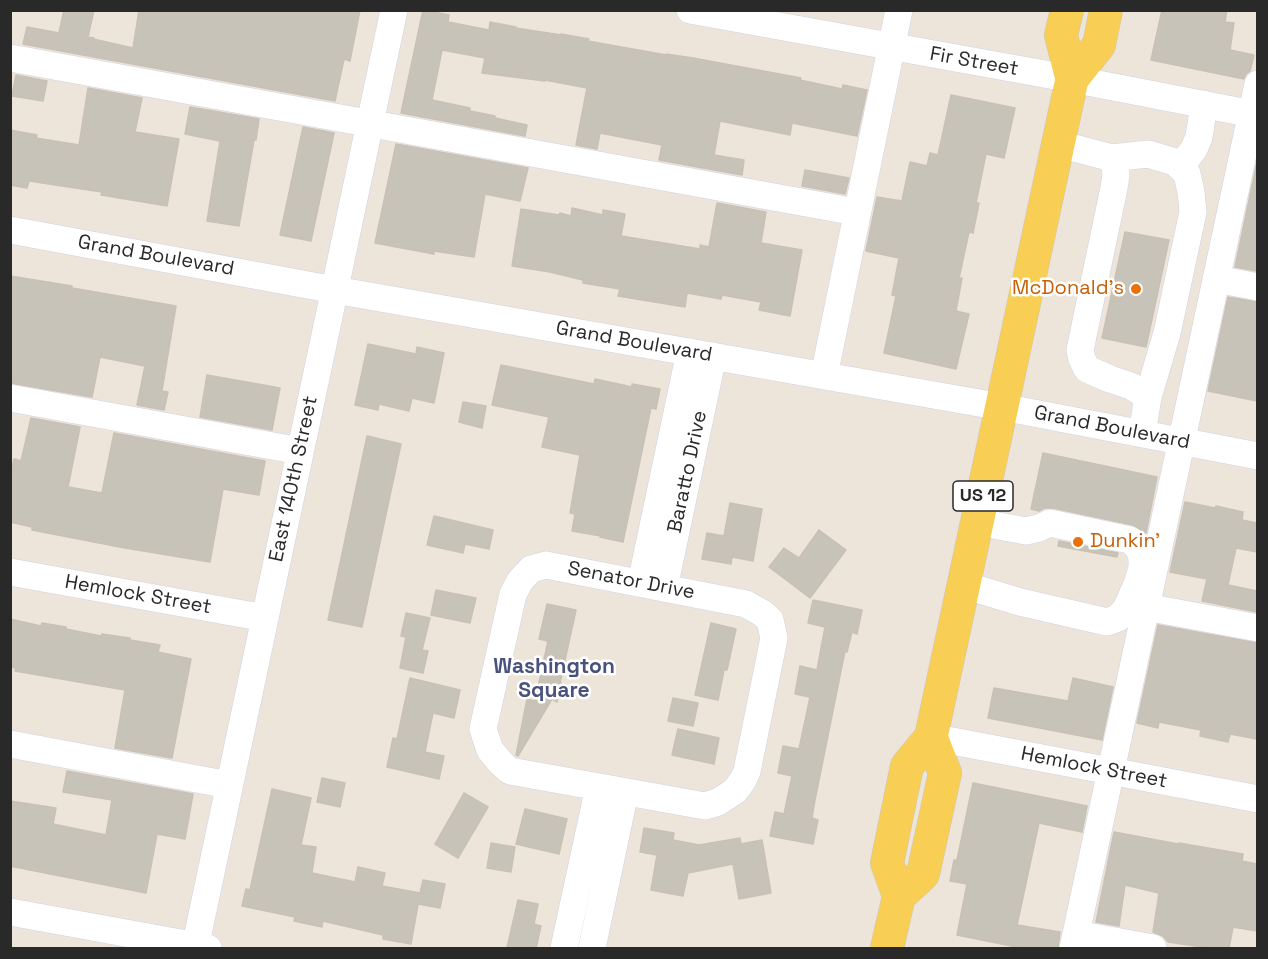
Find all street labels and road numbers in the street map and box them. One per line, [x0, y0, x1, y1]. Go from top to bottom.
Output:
street label: Fir Street [928, 42, 1020, 82]
street label: Grand Boulevard [76, 230, 236, 282]
street label: Grand Boulevard [554, 316, 714, 368]
street label: East 140th Street [265, 394, 323, 564]
street label: Grand Boulevard [1032, 401, 1192, 455]
street label: Baratto Drive [663, 409, 713, 535]
road number: US 12 [953, 481, 1013, 511]
street label: Senator Drive [565, 557, 697, 605]
street label: Hemlock Street [63, 570, 213, 620]
street label: Hemlock Street [1019, 742, 1169, 794]

